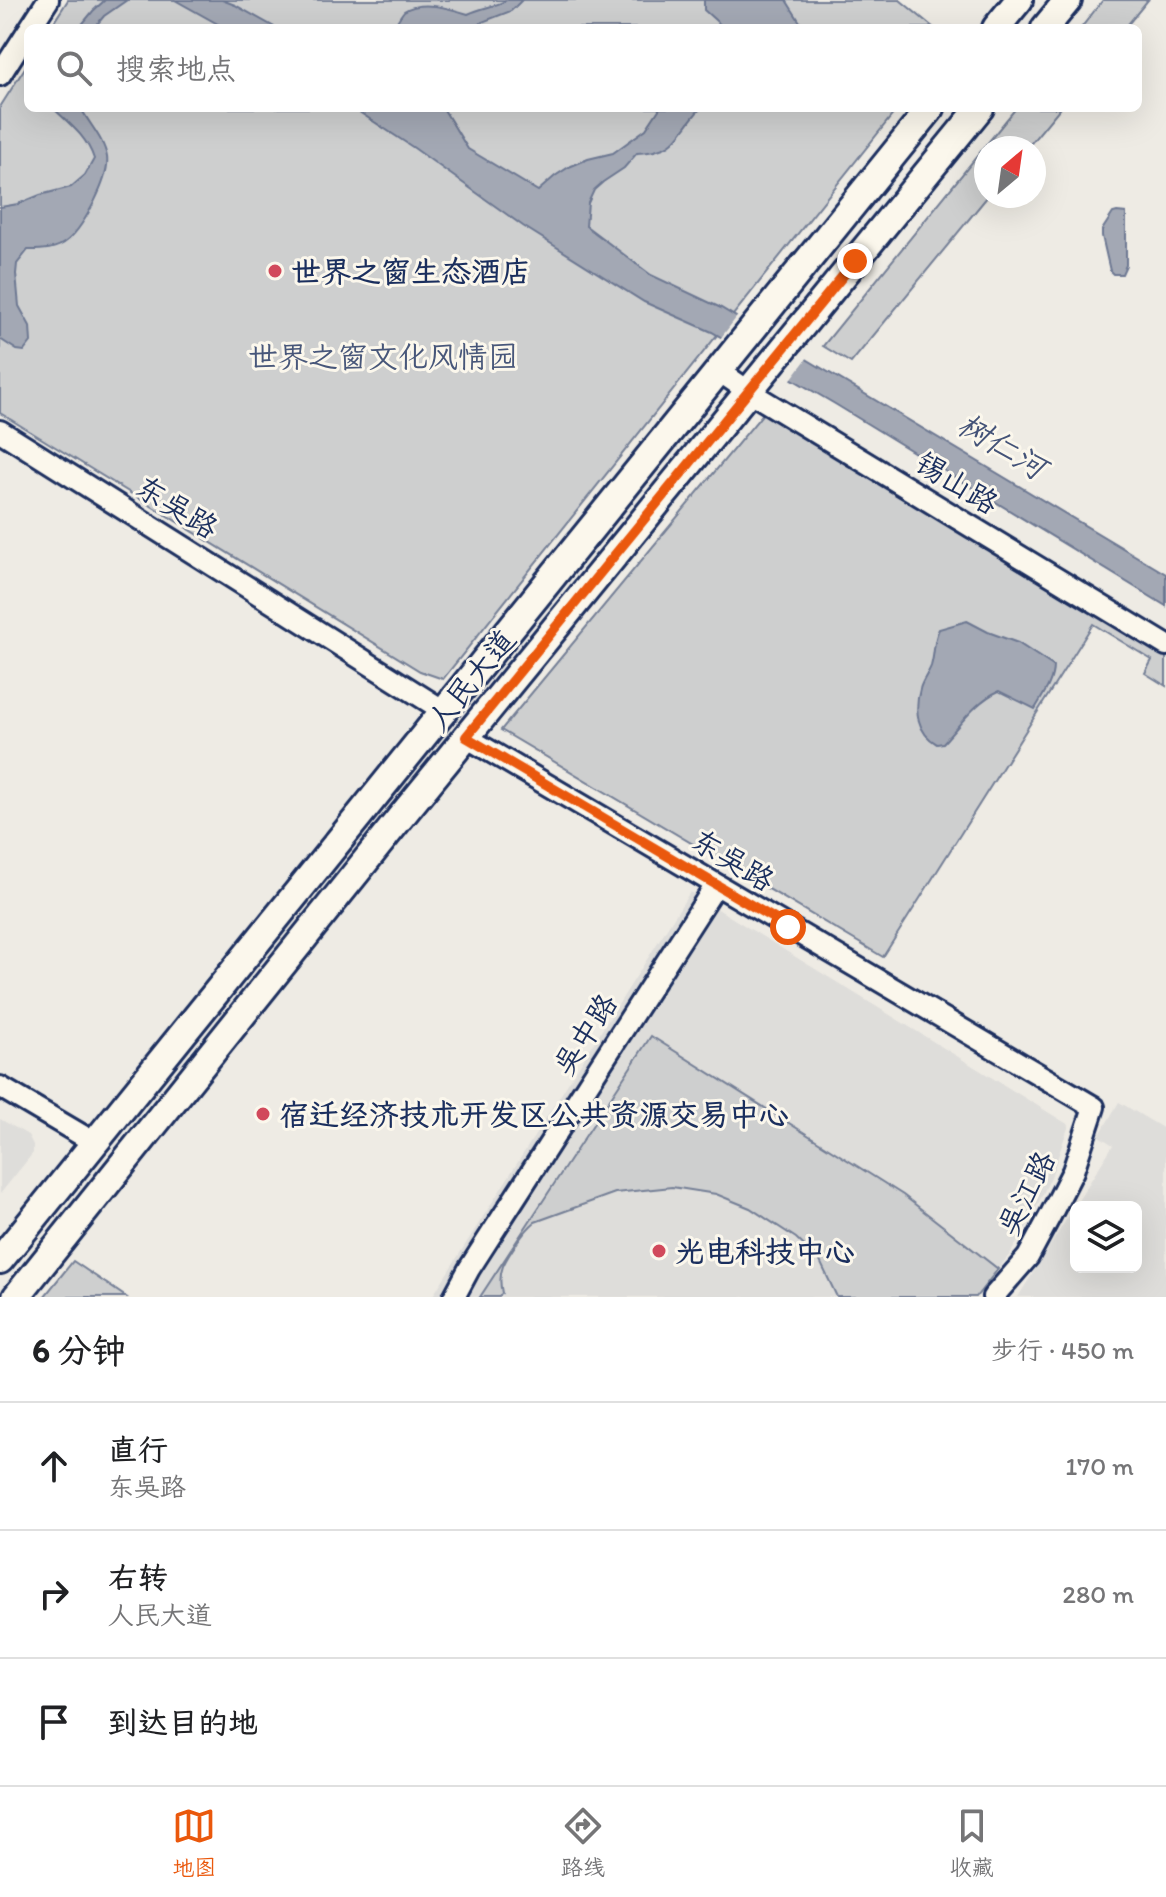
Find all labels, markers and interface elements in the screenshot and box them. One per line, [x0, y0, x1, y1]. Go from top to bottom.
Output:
search box [24, 24, 1142, 112]
icon: search [52, 46, 96, 90]
text: 搜索地点 [116, 50, 236, 87]
north arrow [974, 136, 1046, 208]
route end [837, 243, 873, 279]
place label: 世界之窗生态酒店 [291, 253, 531, 290]
marker: 世界之窗生态酒店 [266, 262, 284, 280]
park label: 世界之窗文化风情园 [248, 338, 518, 375]
water label: 树仁河 [951, 405, 1057, 490]
street label: 锡山路 [909, 444, 1005, 522]
street label: 东吴路 [129, 467, 225, 547]
street label: 人民大道 [419, 622, 523, 738]
street label: 东吴路 [685, 821, 781, 899]
route start [770, 909, 806, 945]
street label: 吴中路 [545, 986, 625, 1082]
place label: 宿迁经济技术开发区公共资源交易中心 [279, 1096, 789, 1133]
marker: 宿迁经济技术开发区公共资源交易中心 [254, 1105, 272, 1123]
street label: 吴江路 [989, 1145, 1063, 1241]
map controls [1070, 1201, 1142, 1273]
button: layers [1070, 1201, 1142, 1273]
place label: 光电科技中心 [675, 1233, 855, 1270]
marker: 光电科技中心 [650, 1242, 668, 1260]
text: 6 分钟 [32, 1330, 126, 1371]
text: 步行 · 450 m [991, 1334, 1134, 1366]
text: 直行 [108, 1431, 168, 1468]
icon: ahead [32, 1444, 76, 1488]
text: 170 m [1065, 1450, 1134, 1482]
text: 东吴路 [108, 1471, 186, 1503]
text: 右转 [108, 1559, 168, 1596]
icon: right [32, 1572, 76, 1616]
text: 280 m [1062, 1578, 1134, 1610]
text: 人民大道 [108, 1599, 212, 1631]
icon: arrive [32, 1700, 76, 1744]
text: 到达目的地 [108, 1704, 258, 1741]
tab: 地图 [172, 1804, 216, 1881]
tab: 路线 [561, 1804, 605, 1881]
tab: 收藏 [950, 1804, 994, 1881]

